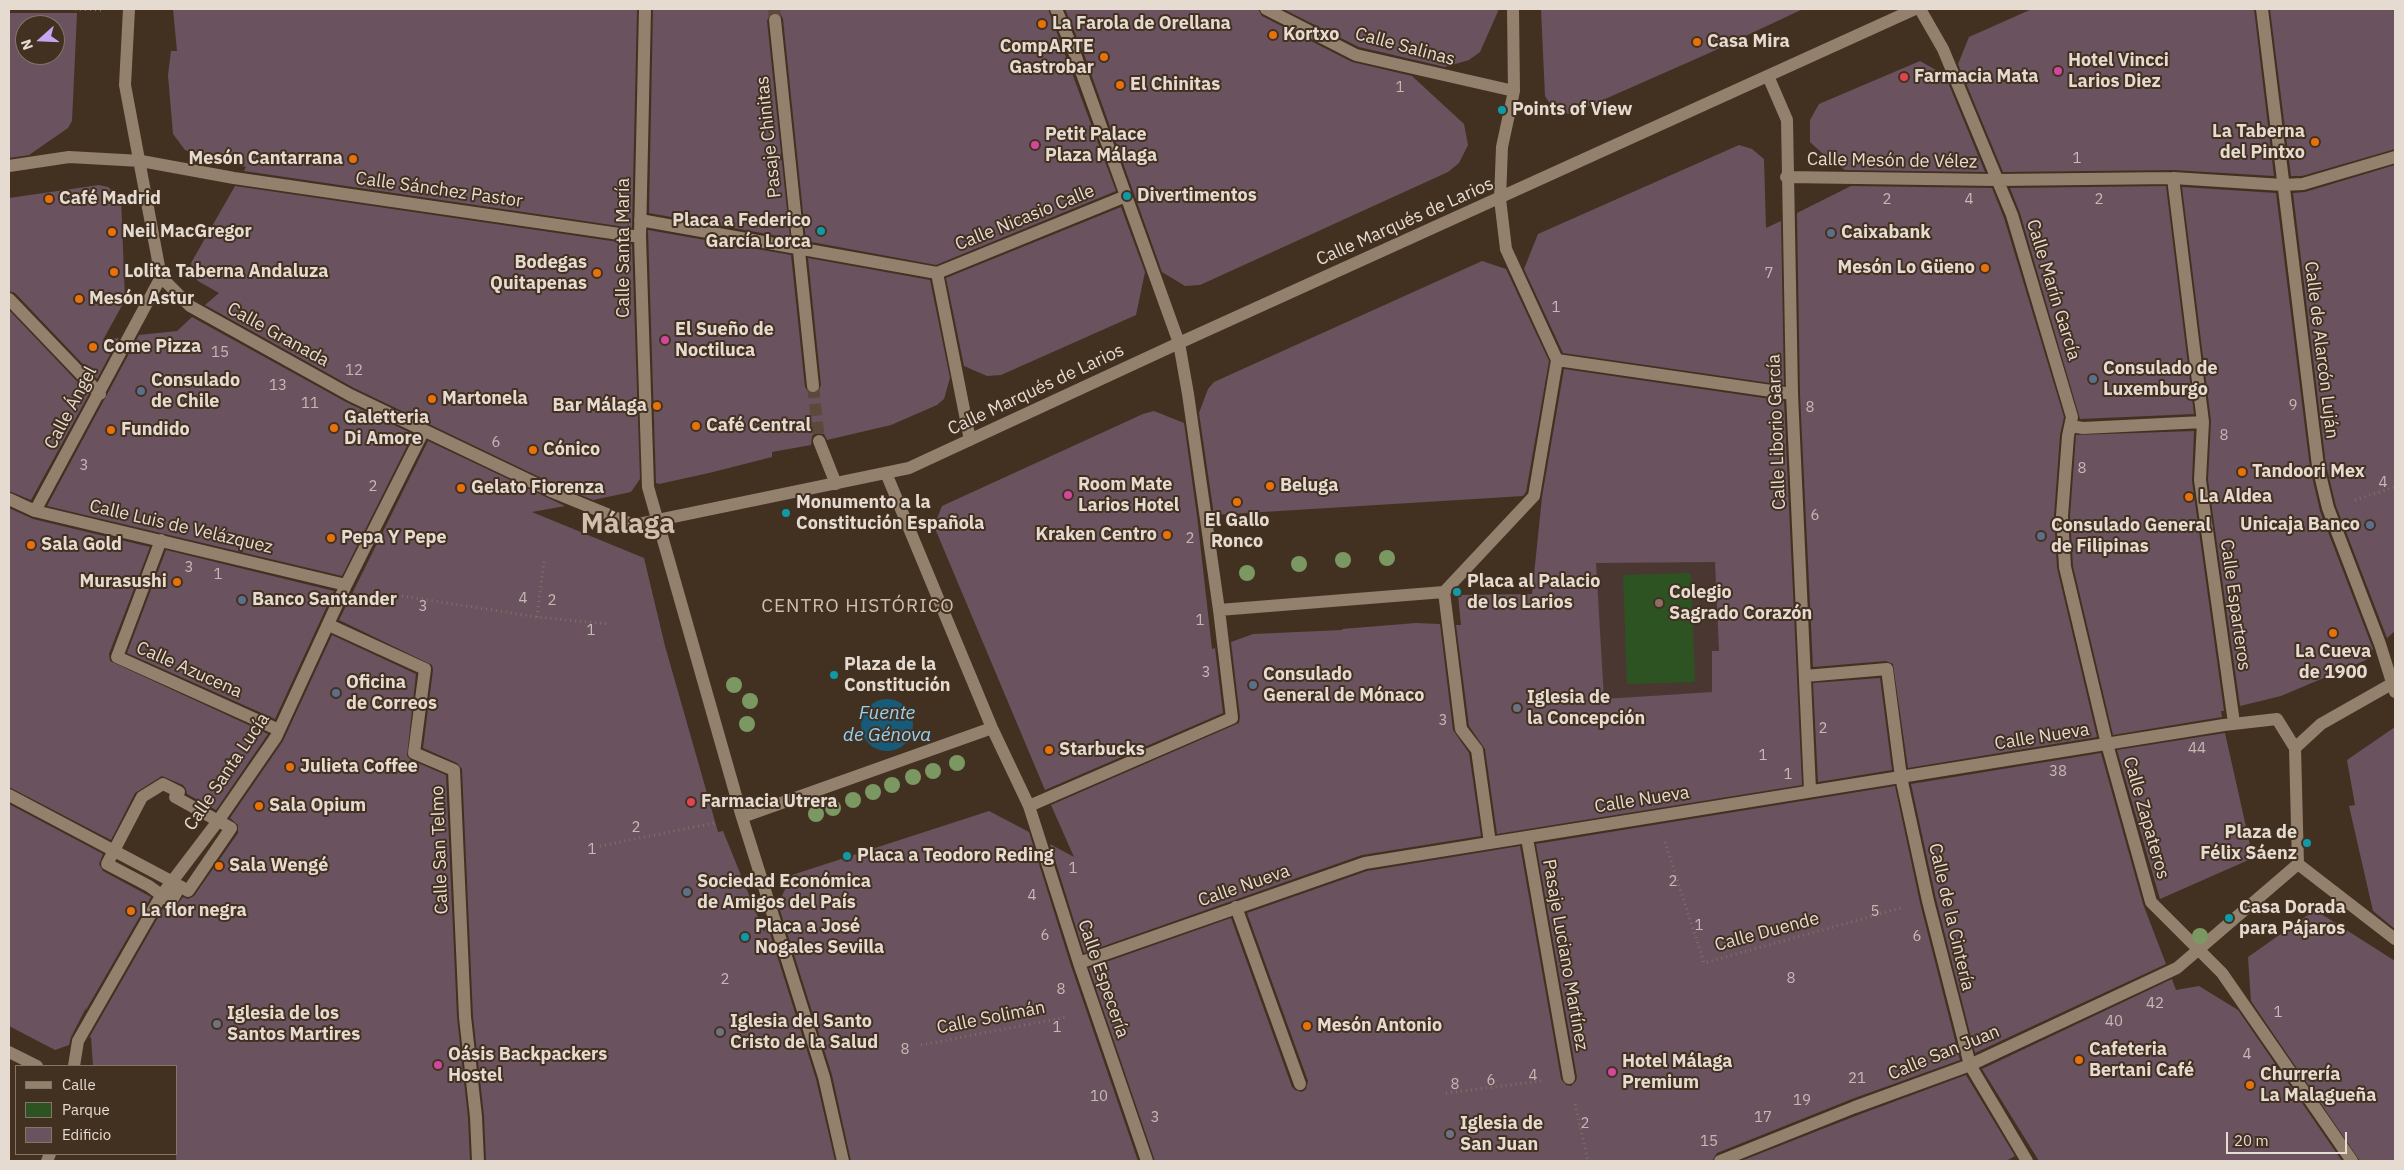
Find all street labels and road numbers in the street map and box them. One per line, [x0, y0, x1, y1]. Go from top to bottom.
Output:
street label: Calle Salinas [1353, 23, 1457, 71]
street label: Pasaje Chinitas [752, 75, 786, 199]
street label: Calle Mesón de Vélez [1807, 149, 1977, 173]
street label: Calle Sánchez Pastor [354, 168, 524, 212]
street label: Calle Marqués de Larios [1313, 173, 1497, 271]
street label: Calle Santa María [613, 178, 635, 318]
street label: Calle Nicasio Calle [952, 180, 1098, 256]
street label: Calle Marín García [2021, 217, 2085, 363]
street label: Calle de Alarcón Luján [2299, 260, 2343, 440]
street label: Calle Granada [223, 298, 333, 372]
street label: Calle Marqués de Larios [944, 340, 1128, 440]
street label: Calle Liborio García [1763, 354, 1791, 510]
street label: Calle Ángel [40, 363, 102, 453]
street label: Calle Luis de Velázquez [87, 495, 275, 559]
street label: Calle Esparteros [2215, 538, 2255, 672]
street label: Calle Azucena [133, 637, 245, 703]
street label: Calle Santa Lucía [180, 709, 274, 835]
street label: Calle Nueva [1993, 719, 2091, 755]
street label: Calle Zapateros [2118, 754, 2174, 882]
street label: Calle Nueva [1593, 782, 1691, 818]
street label: Calle San Telmo [427, 785, 453, 915]
street label: Calle de la Cintería [1924, 841, 1978, 993]
street label: Pasaje Luciano Martínez [1538, 857, 1592, 1053]
street label: Calle Nueva [1195, 860, 1293, 912]
street label: Calle Duende [1712, 908, 1822, 956]
street label: Calle Especería [1073, 917, 1133, 1041]
street label: Calle Solimán [935, 997, 1047, 1039]
street label: Calle San Juan [1885, 1021, 2003, 1085]

